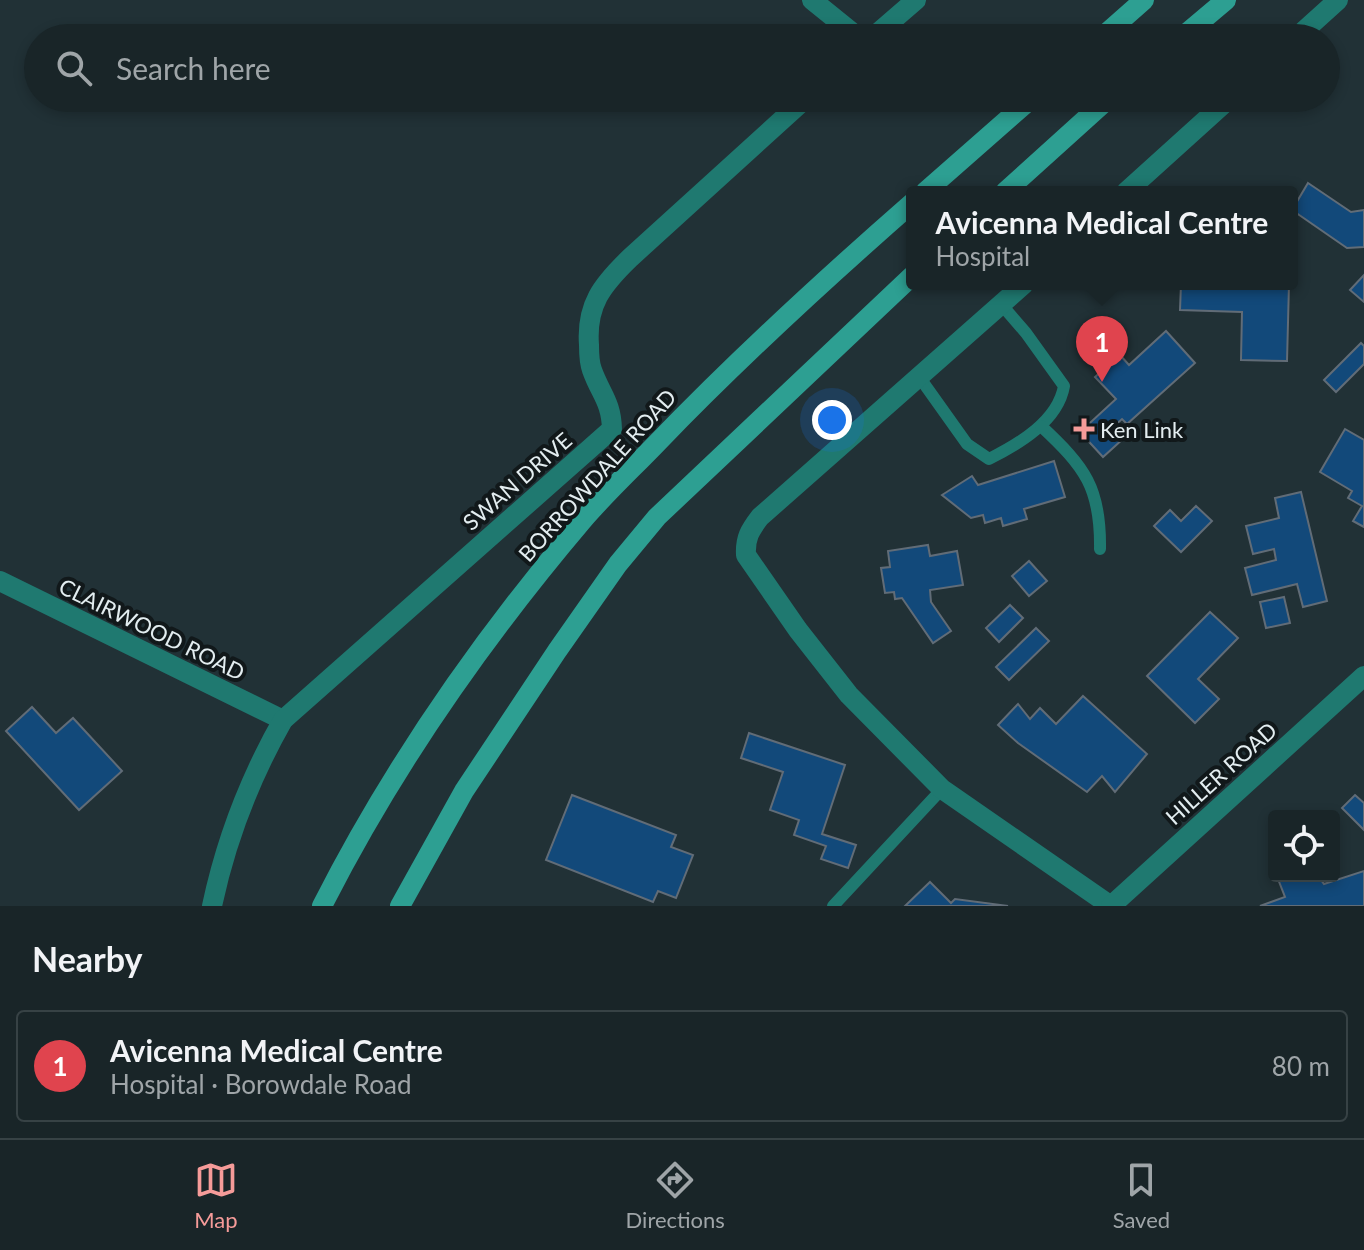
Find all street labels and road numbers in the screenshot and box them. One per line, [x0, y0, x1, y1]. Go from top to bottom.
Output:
street label: BORROWDALE ROAD [512, 383, 682, 567]
street label: SWAN DRIVE [457, 426, 577, 536]
street label: CLAIRWOOD ROAD [55, 572, 249, 686]
street label: HILLER ROAD [1160, 716, 1282, 830]

